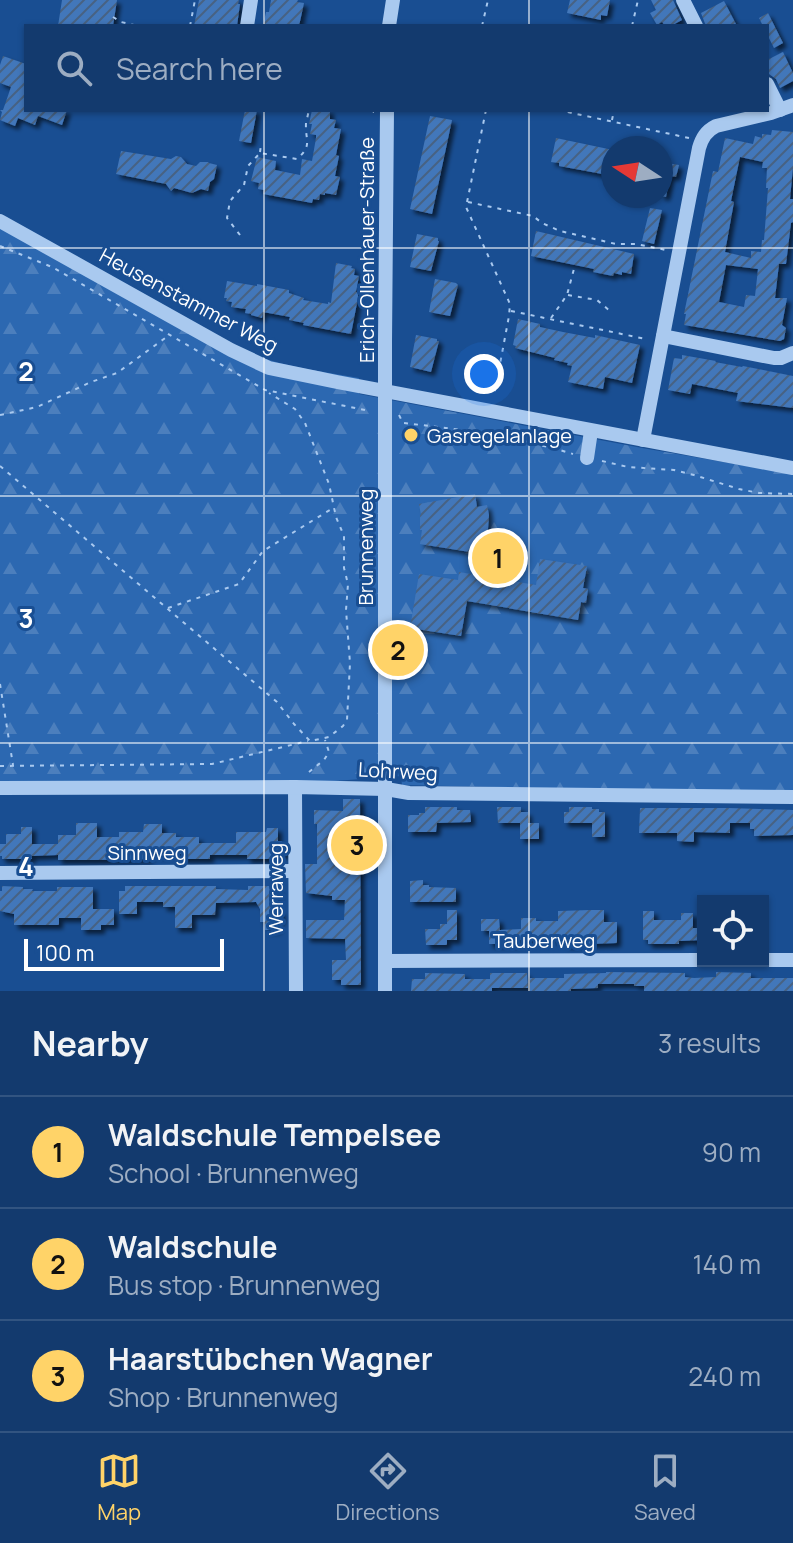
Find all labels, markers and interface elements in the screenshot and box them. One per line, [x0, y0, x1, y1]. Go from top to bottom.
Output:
search box [24, 24, 769, 112]
icon: search [52, 46, 96, 90]
text: Search here [116, 48, 283, 89]
north arrow [601, 136, 673, 208]
street label: Erich-Ollenhauer-Straße [353, 137, 380, 363]
street label: Heusenstammer Weg [95, 241, 283, 359]
text: 2 [18, 353, 34, 389]
your location [464, 354, 504, 394]
place label: Gasregelanlage [427, 422, 572, 449]
marker: Gasregelanlage [402, 426, 420, 444]
street label: Brunnenweg [352, 489, 379, 605]
pin: 1 [472, 528, 524, 588]
text: 3 [18, 600, 34, 636]
pin: 2 [372, 620, 424, 680]
street label: Lohrweg [358, 755, 438, 787]
pin: 3 [331, 815, 383, 875]
street label: Sinnweg [107, 839, 187, 866]
street label: Werraweg [262, 843, 289, 935]
text: 4 [18, 848, 34, 884]
map controls [697, 895, 769, 967]
button: locate [697, 895, 769, 967]
street label: Tauberweg [493, 927, 595, 954]
scale bar [24, 935, 224, 971]
text: 100 m [36, 938, 94, 968]
text: Nearby [32, 1020, 148, 1066]
text: 3 results [658, 1025, 761, 1061]
text: Waldschule Tempelsee [108, 1114, 441, 1155]
text: 1 [52, 1134, 64, 1170]
text: 90 m [702, 1134, 761, 1170]
text: School · Brunnenweg [108, 1155, 359, 1191]
text: Waldschule [108, 1226, 278, 1267]
text: 2 [50, 1246, 66, 1282]
text: 140 m [692, 1246, 761, 1282]
text: Bus stop · Brunnenweg [108, 1267, 381, 1303]
text: Haarstübchen Wagner [108, 1338, 433, 1379]
text: 3 [50, 1358, 66, 1394]
text: 240 m [688, 1358, 761, 1394]
text: Shop · Brunnenweg [108, 1379, 338, 1415]
tab: Map [97, 1449, 141, 1527]
tab: Directions [335, 1449, 440, 1527]
tab: Saved [634, 1449, 696, 1527]

